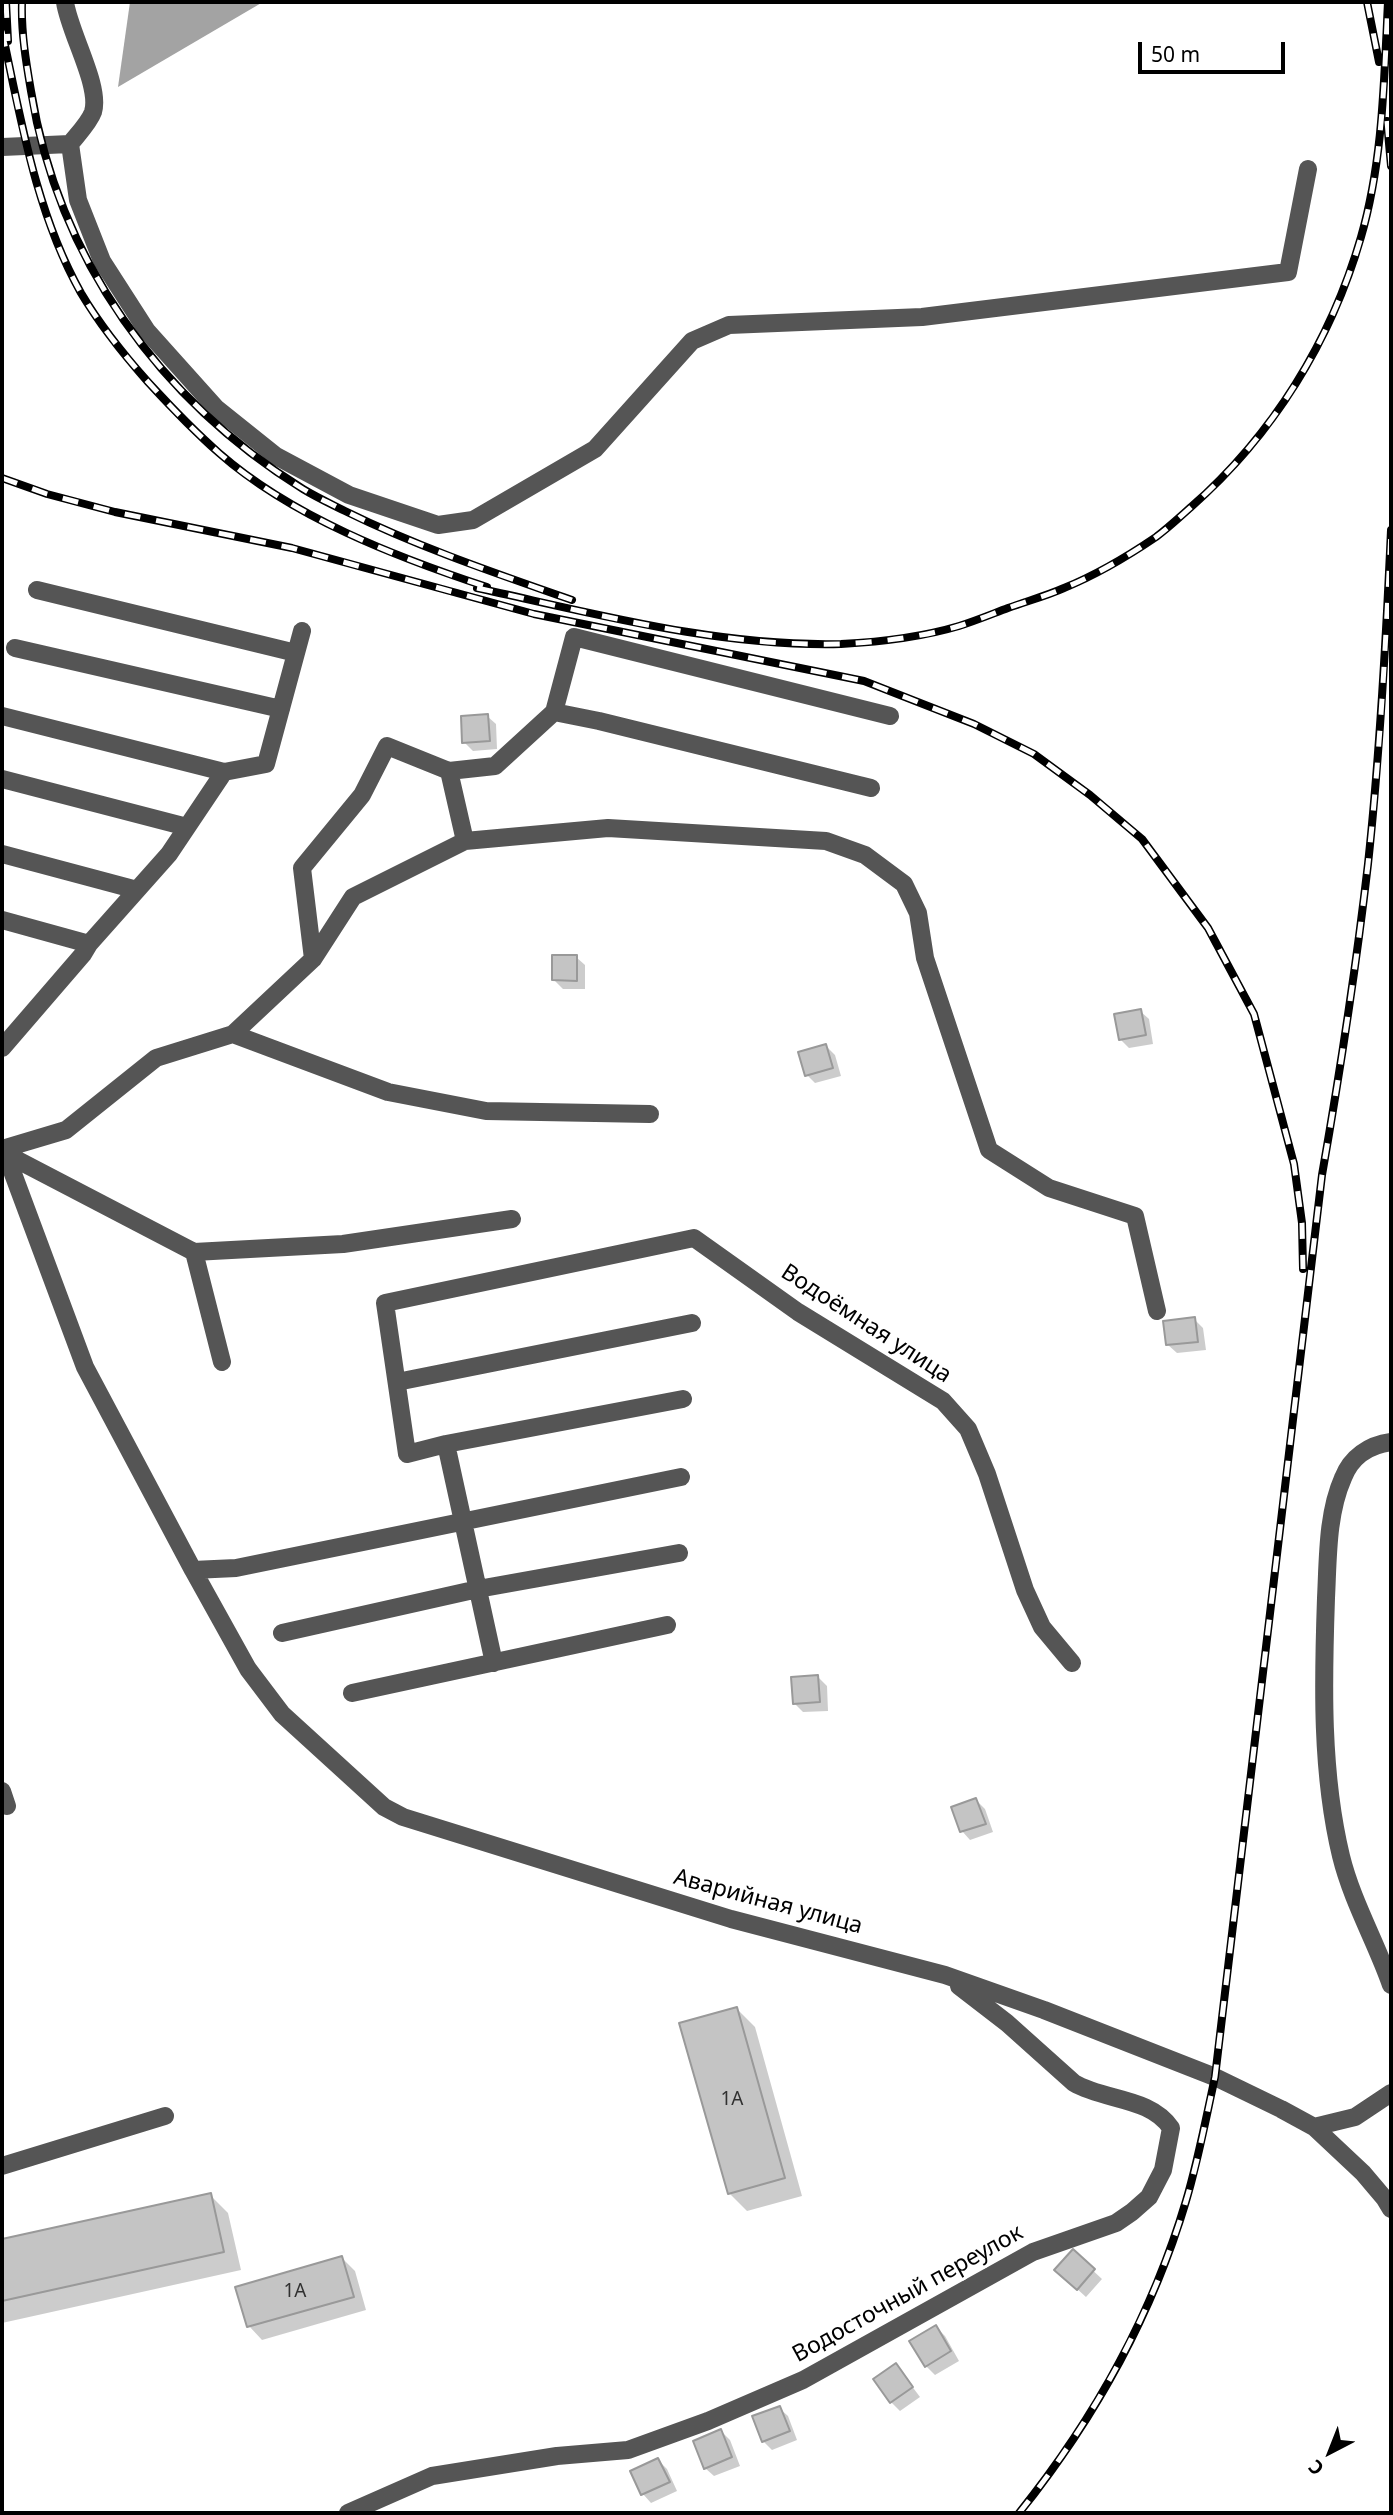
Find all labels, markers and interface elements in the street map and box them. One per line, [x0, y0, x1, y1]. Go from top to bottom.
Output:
scale bar [1141, 28, 1288, 72]
text: 50 m [1151, 40, 1200, 68]
street label: Водоёмная улица [776, 1259, 956, 1389]
street label: Аварийная улица [671, 1864, 865, 1940]
house number: 1А [721, 2089, 743, 2111]
street label: Водосточный переулок [788, 2219, 1028, 2369]
house number: 1А [284, 2281, 306, 2303]
north arrow [1295, 2417, 1365, 2487]
text: С [1303, 2454, 1329, 2481]

